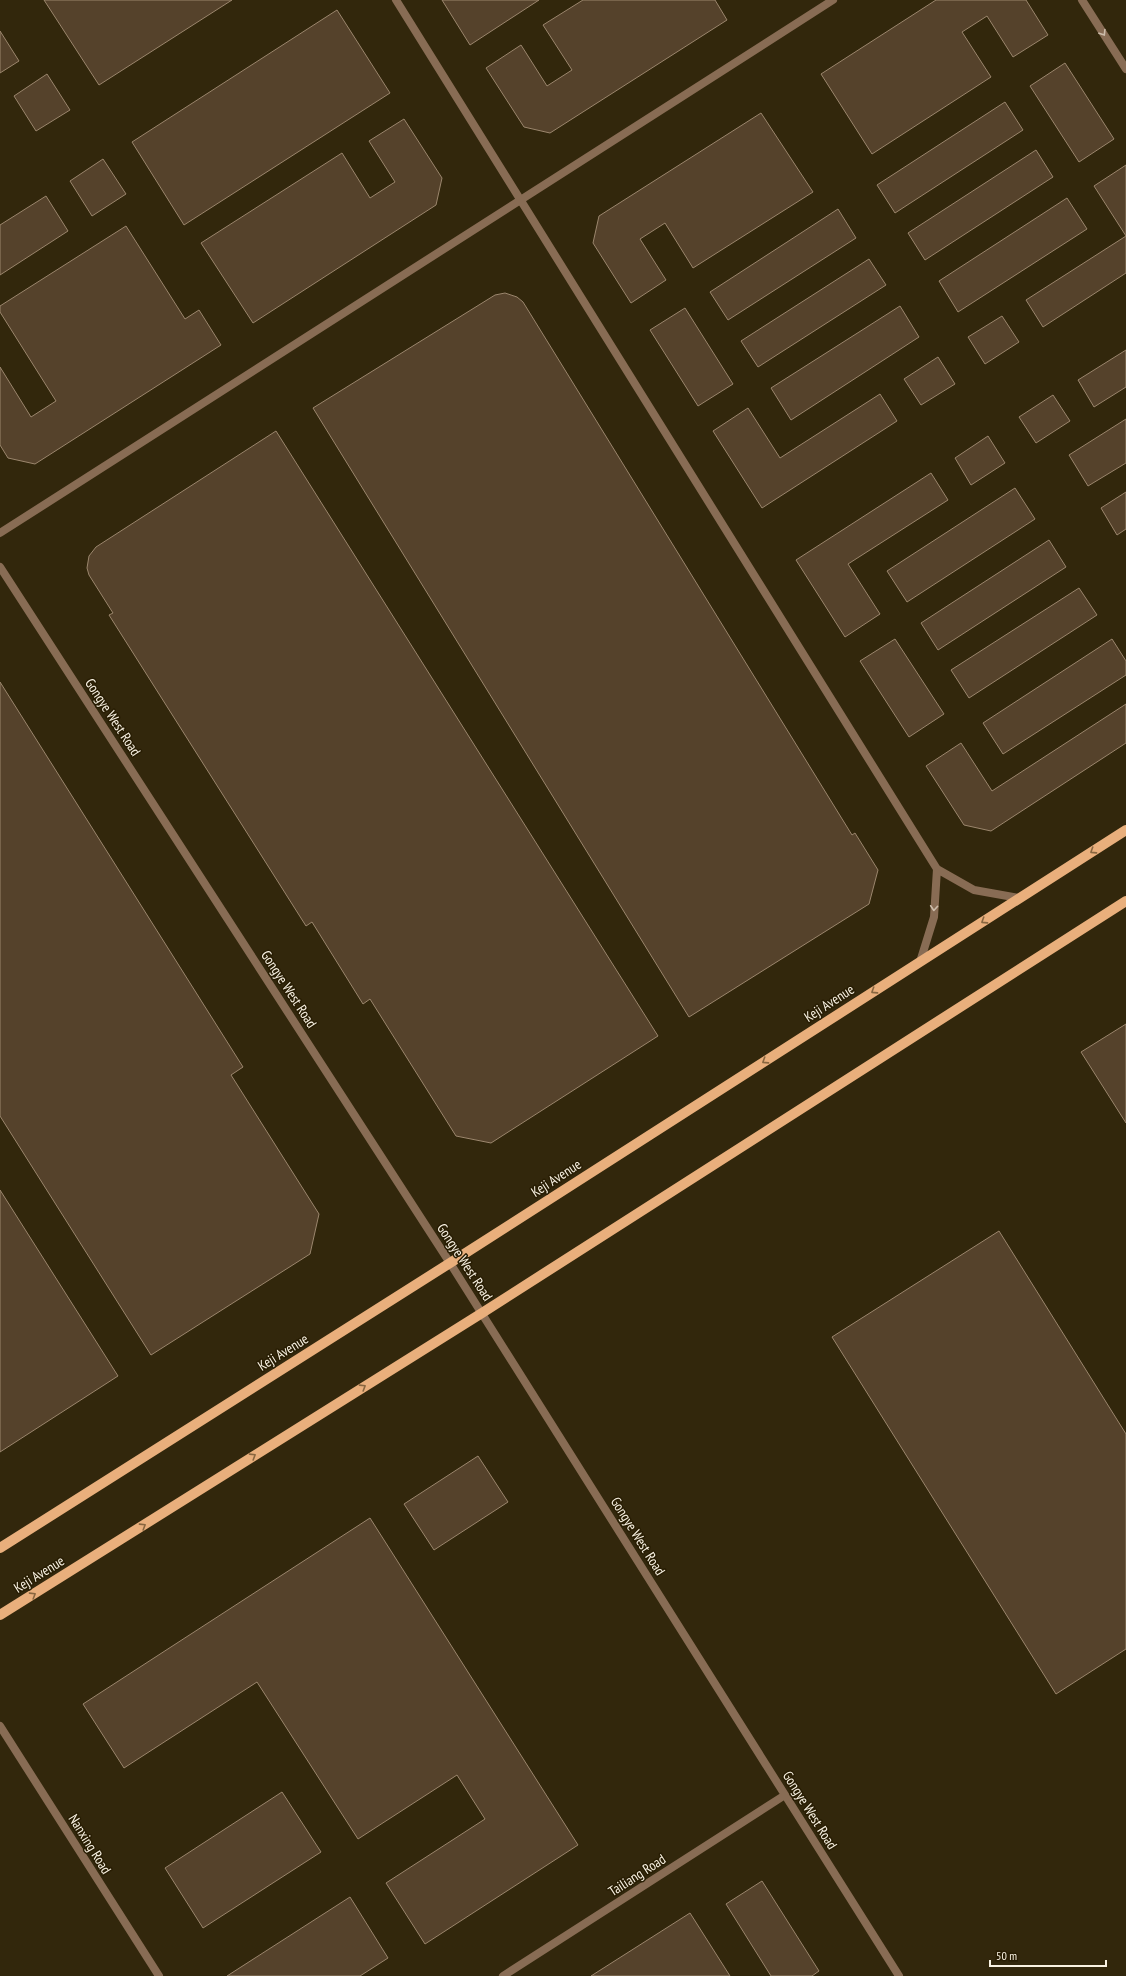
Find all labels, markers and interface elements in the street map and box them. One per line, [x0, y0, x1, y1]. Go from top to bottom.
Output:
one-way arrow [1099, 29, 1106, 36]
street label: Gongye West Road [81, 675, 145, 759]
one-way arrow [1090, 846, 1097, 853]
one-way arrow [930, 905, 939, 911]
one-way arrow [981, 916, 988, 923]
street label: Gongye West Road [257, 947, 321, 1031]
street label: Keji Avenue [801, 980, 858, 1026]
one-way arrow [871, 986, 878, 994]
one-way arrow [762, 1056, 769, 1064]
street label: Keji Avenue [528, 1155, 585, 1201]
street label: Gongye West Road [433, 1220, 497, 1304]
street label: Keji Avenue [254, 1329, 312, 1375]
one-way arrow [359, 1385, 366, 1392]
one-way arrow [249, 1454, 256, 1461]
street label: Gongye West Road [607, 1493, 669, 1579]
one-way arrow [139, 1523, 146, 1530]
street label: Keji Avenue [10, 1551, 68, 1597]
one-way arrow [29, 1592, 36, 1599]
street label: Gongye West Road [779, 1767, 841, 1853]
street label: Nanxing Road [65, 1811, 115, 1877]
street label: Tailiang Road [605, 1850, 669, 1900]
scale bar [990, 1942, 1106, 1968]
text: 50 m [996, 1948, 1017, 1963]

